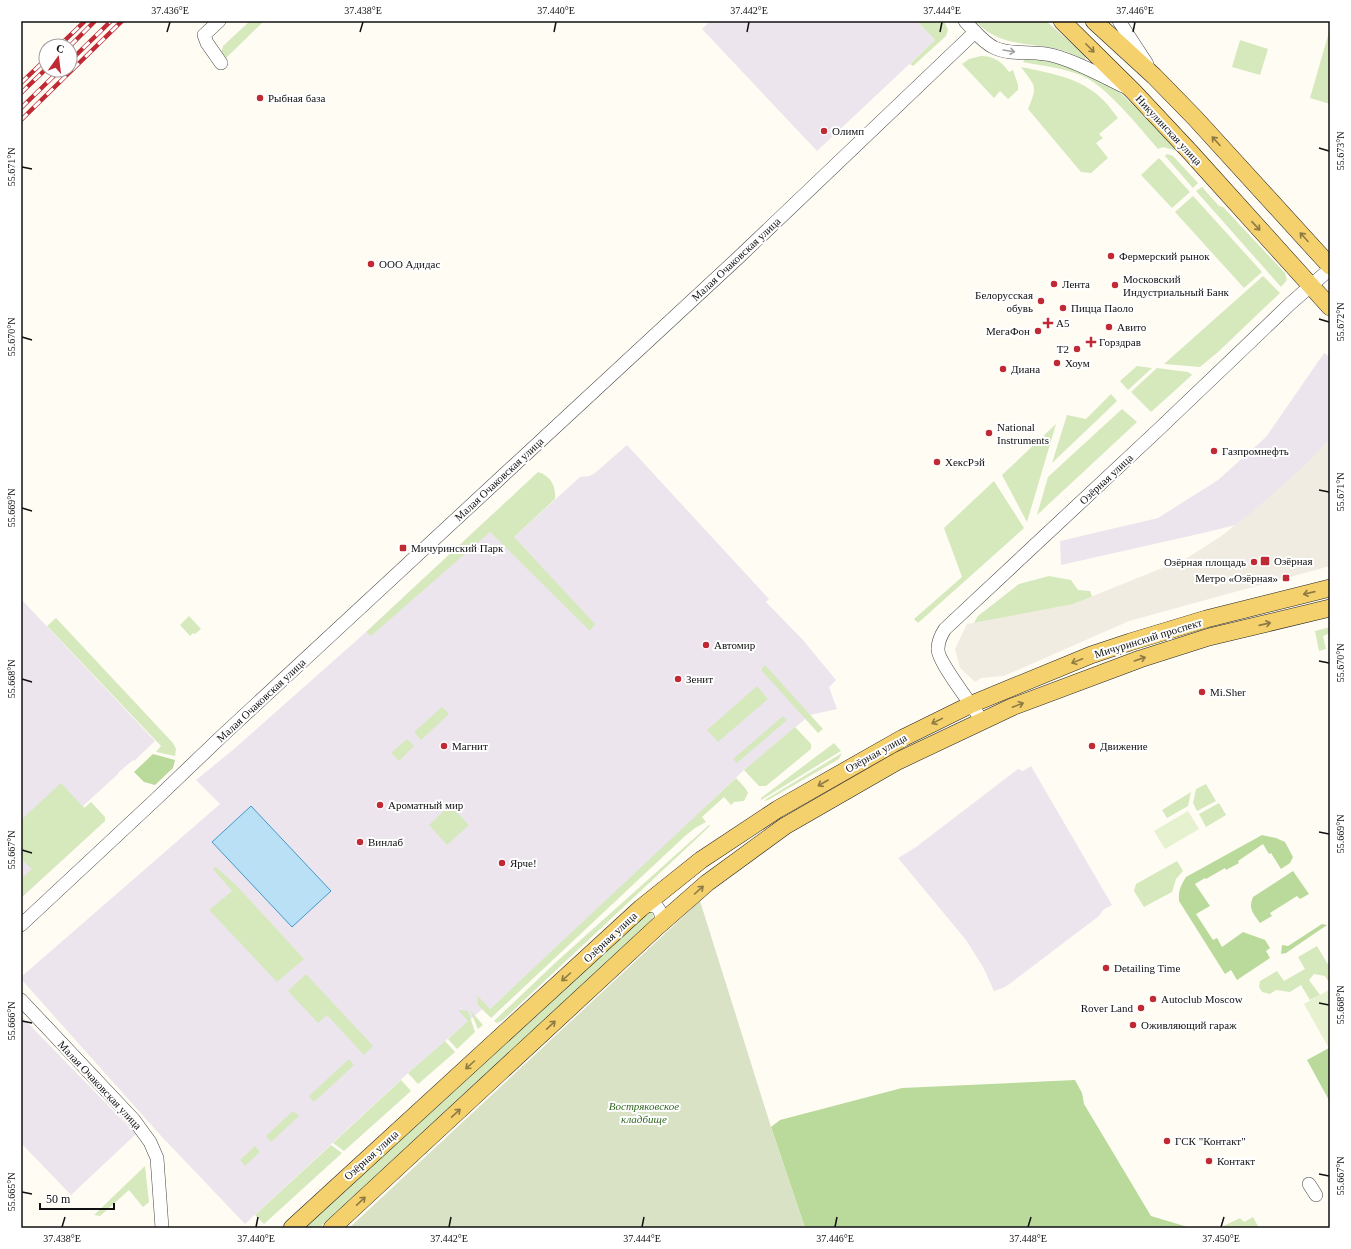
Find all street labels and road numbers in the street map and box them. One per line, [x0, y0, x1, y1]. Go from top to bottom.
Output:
street label: Никулинская улица [1134, 93, 1205, 168]
street label: Малая Очаковская улица [689, 215, 783, 303]
street label: Малая Очаковская улица [452, 435, 546, 523]
street label: Озёрная улица [1077, 451, 1135, 507]
street label: Мичуринский проспект [1093, 616, 1203, 660]
street label: Малая Очаковская улица [214, 656, 308, 744]
street label: Озёрная улица [843, 731, 909, 775]
street label: Озёрная улица [581, 909, 639, 965]
street label: Малая Очаковская улица [56, 1038, 144, 1132]
street label: Озёрная улица [342, 1128, 401, 1182]

